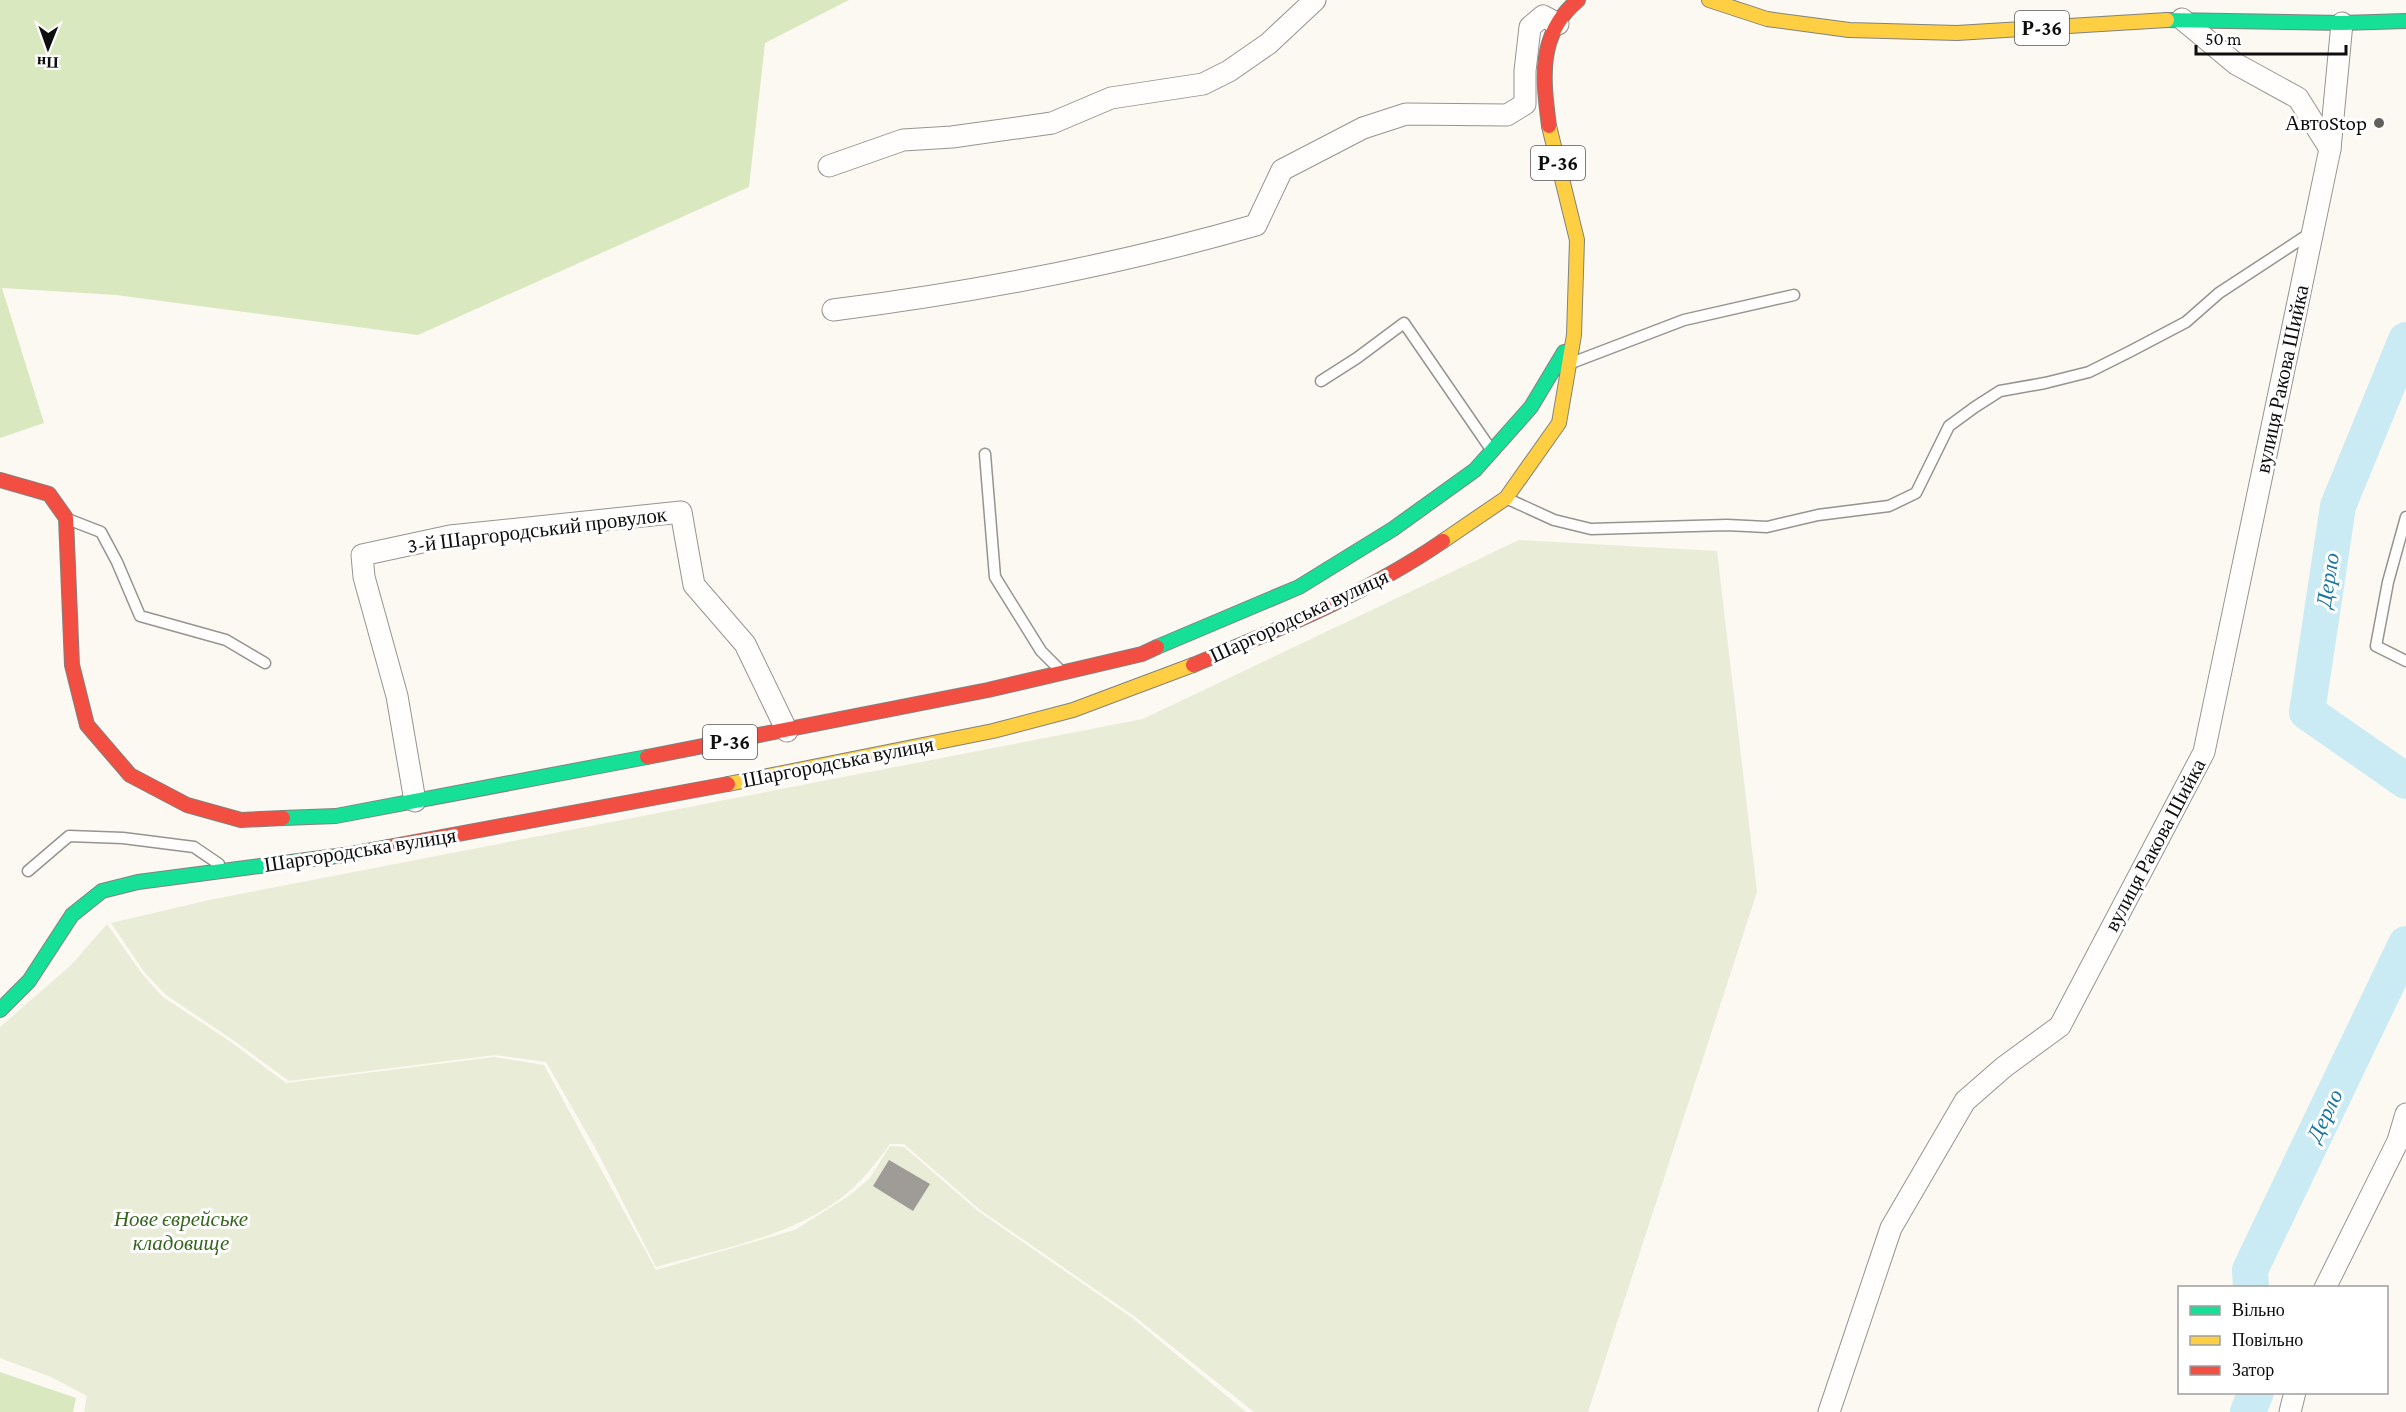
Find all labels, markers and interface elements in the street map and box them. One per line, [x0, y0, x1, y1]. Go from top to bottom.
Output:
road number: Р-36 [2015, 11, 2069, 45]
north arrow [18, 18, 78, 78]
scale bar [2196, 18, 2346, 56]
text: 50 m [2205, 29, 2242, 49]
text: Пн [37, 54, 59, 71]
place label: АвтоStop [2285, 111, 2367, 135]
marker: АвтоStop [2372, 116, 2386, 130]
road number: Р-36 [1531, 146, 1585, 180]
street label: вулиця Ракова Шийка [2250, 282, 2314, 475]
street label: 3-й Шаргородський провулок [406, 502, 669, 558]
water label: Дерло [2311, 551, 2344, 611]
street label: Шаргородська вулиця [1206, 564, 1392, 668]
road number: Р-36 [703, 725, 757, 759]
street label: Шаргородська вулиця [740, 732, 936, 792]
street label: вулиця Ракова Шийка [2099, 754, 2211, 935]
street label: Шаргородська вулиця [262, 823, 458, 877]
water label: Дерло [2300, 1085, 2348, 1147]
park label: Нове єврейське кладовище [113, 1207, 248, 1255]
legend [2178, 1286, 2388, 1394]
text: Вільно [2232, 1300, 2285, 1320]
text: Повільно [2232, 1330, 2303, 1350]
text: Затор [2232, 1360, 2274, 1380]

